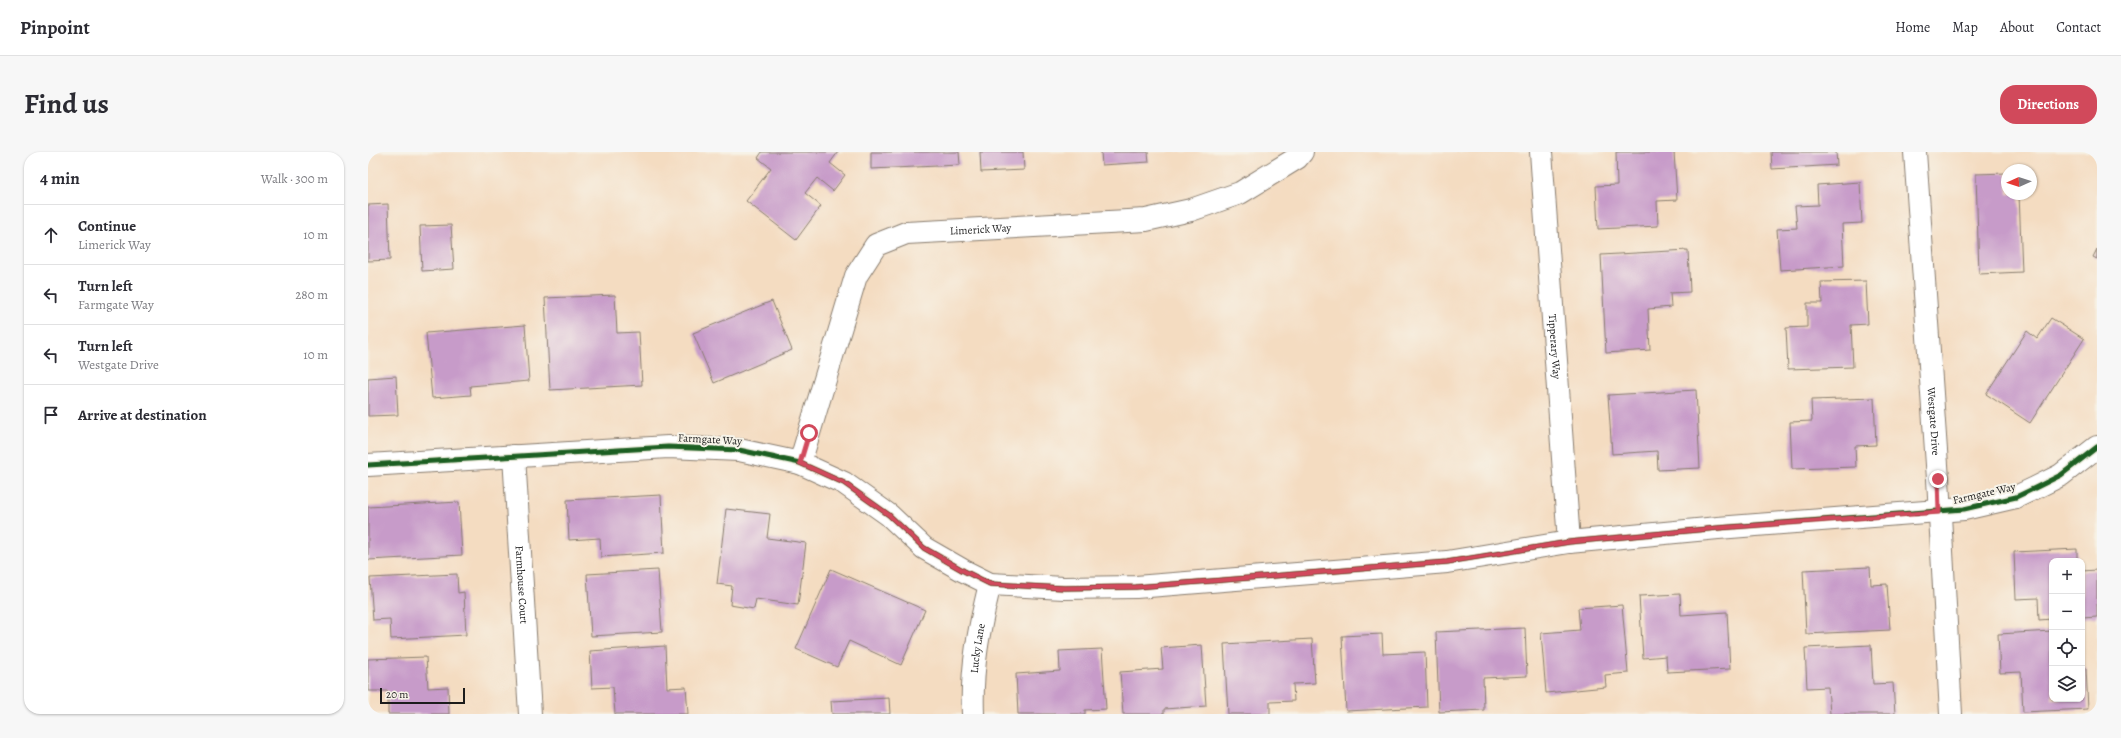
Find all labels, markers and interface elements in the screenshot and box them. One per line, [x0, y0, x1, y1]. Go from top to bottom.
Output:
text: Pinpoint [20, 15, 90, 41]
text: Home [1895, 18, 1930, 37]
text: Map [1952, 18, 1978, 37]
text: About [2000, 18, 2034, 37]
text: Contact [2056, 18, 2101, 37]
text: Find us [24, 85, 109, 123]
button: Directions [2000, 85, 2097, 124]
north arrow [2001, 164, 2037, 200]
text: 4 min [40, 167, 80, 190]
text: Walk · 300 m [261, 170, 328, 187]
text: Continue [78, 216, 136, 236]
street label: Limerick Way [949, 220, 1012, 239]
icon: ahead [40, 224, 62, 246]
text: 10 m [303, 226, 328, 243]
text: Limerick Way [78, 236, 151, 253]
text: Turn left [78, 276, 133, 296]
icon: left [40, 284, 62, 306]
text: 280 m [295, 286, 328, 303]
text: Farmgate Way [78, 296, 154, 313]
street label: Tipperary Way [1545, 313, 1564, 380]
text: Turn left [78, 336, 133, 356]
icon: left [40, 344, 62, 366]
text: 10 m [303, 346, 328, 363]
text: Westgate Drive [78, 356, 159, 373]
street label: Westgate Drive [1923, 386, 1943, 456]
icon: arrive [40, 404, 62, 426]
text: Arrive at destination [78, 405, 207, 425]
route start [800, 424, 818, 442]
street label: Farmgate Way [678, 430, 742, 449]
route end [1929, 470, 1947, 488]
street label: Farmgate Way [1951, 479, 2017, 508]
street label: Farmhouse Court [512, 545, 531, 625]
map controls [2049, 558, 2085, 702]
button: + [2049, 558, 2085, 594]
button: − [2049, 594, 2085, 630]
street label: Lucky Lane [967, 622, 989, 674]
button: locate [2049, 630, 2085, 666]
button: layers [2049, 666, 2085, 702]
scale bar [380, 686, 465, 705]
text: 20 m [386, 687, 408, 702]

